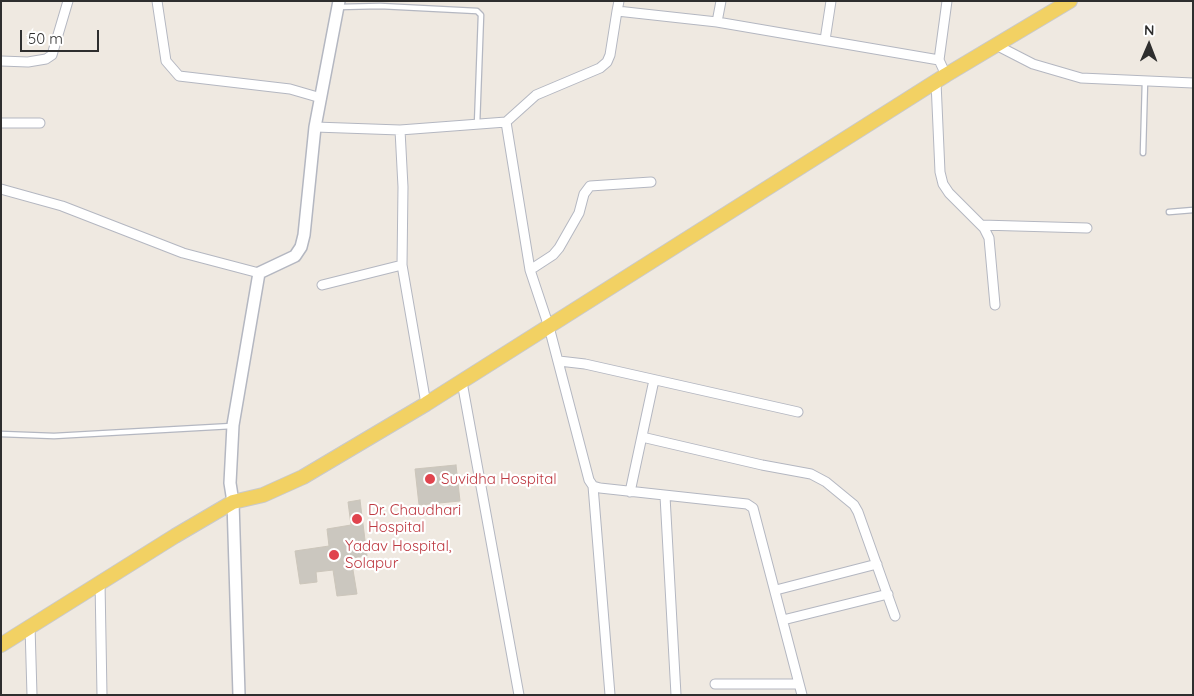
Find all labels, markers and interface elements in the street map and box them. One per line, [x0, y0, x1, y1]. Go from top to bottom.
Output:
scale bar [22, 20, 101, 52]
north arrow [1124, 20, 1174, 70]
text: N [1144, 21, 1155, 39]
text: 50 m [28, 29, 63, 48]
place label: Suvidha Hospital [441, 470, 557, 488]
marker: Suvidha Hospital [423, 472, 437, 486]
place label: Dr. Chaudhari Hospital [368, 501, 461, 536]
marker: Dr. Chaudhari Hospital [350, 512, 364, 526]
place label: Yadav Hospital, Solapur [345, 537, 452, 572]
marker: Yadav Hospital, Solapur [327, 548, 341, 562]

